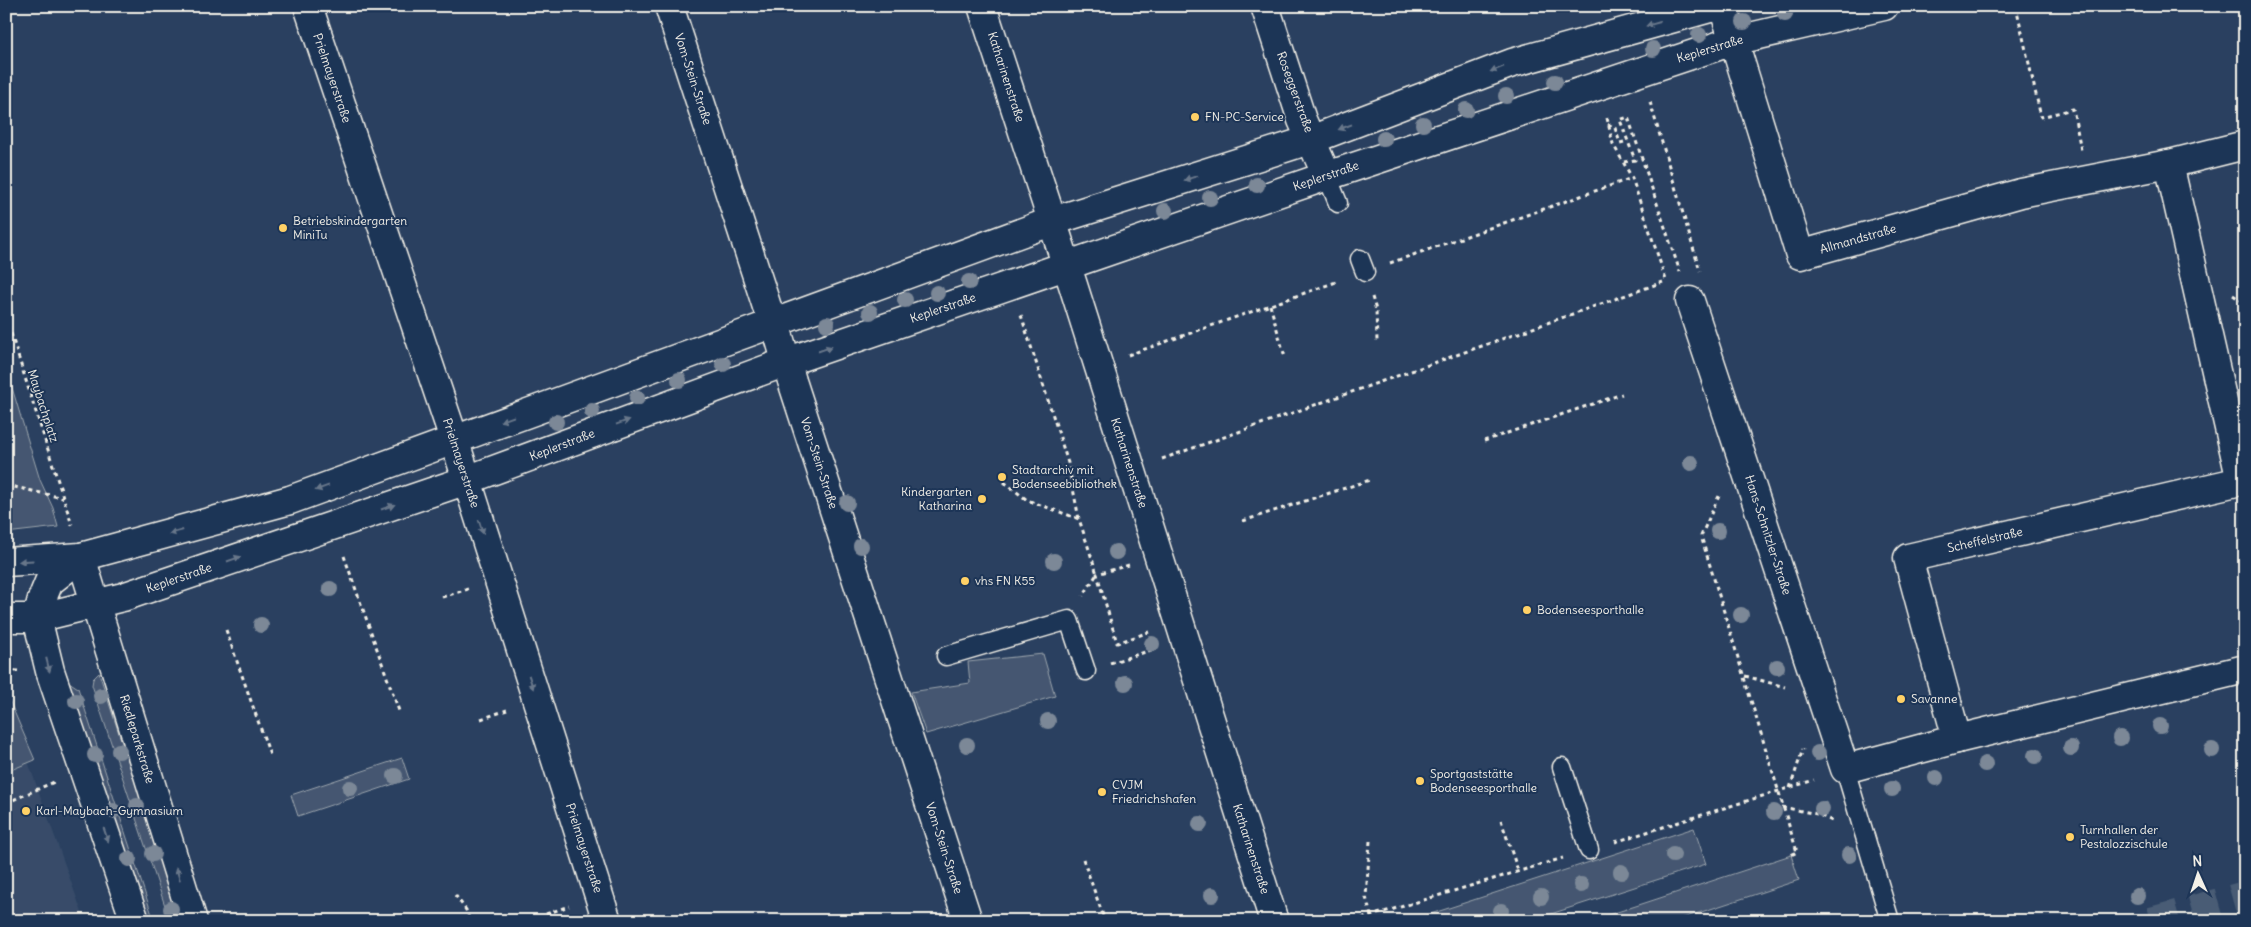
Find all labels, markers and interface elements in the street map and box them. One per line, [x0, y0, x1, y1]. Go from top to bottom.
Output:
one-way arrow [1646, 20, 1661, 28]
street label: Katharinenstraße [985, 30, 1028, 124]
street label: Prielmayerstraße [310, 31, 355, 125]
street label: Vom-Stein-Straße [672, 31, 715, 126]
street label: Keplerstraße [1675, 31, 1745, 66]
street label: Roseggerstraße [1274, 49, 1317, 134]
one-way arrow [1490, 66, 1505, 73]
place label: FN-PC-Service [1205, 109, 1284, 124]
marker: FN-PC-Service [1189, 111, 1201, 123]
one-way arrow [1338, 123, 1353, 131]
street label: Keplerstraße [1291, 157, 1361, 194]
one-way arrow [1183, 174, 1198, 182]
place label: Betriebskindergarten MiniTu [293, 213, 407, 242]
street label: Allmandstraße [1818, 220, 1898, 257]
marker: Betriebskindergarten MiniTu [277, 222, 289, 234]
street label: Keplerstraße [908, 289, 978, 326]
one-way arrow [818, 344, 833, 352]
street label: Maybachplatz [25, 367, 62, 444]
one-way arrow [499, 415, 514, 423]
street label: Vom-Stein-Straße [798, 415, 841, 510]
street label: Prielmayerstraße [440, 416, 483, 510]
street label: Katharinenstraße [1108, 416, 1151, 510]
one-way arrow [616, 418, 631, 426]
street label: Keplerstraße [527, 425, 597, 464]
place label: Stadtarchiv mit Bodenseebibliothek [1012, 462, 1117, 491]
marker: Stadtarchiv mit Bodenseebibliothek [996, 471, 1008, 483]
street label: Hans-Schnitzler-Straße [1742, 473, 1795, 597]
place label: Kindergarten Katharina [901, 484, 972, 513]
one-way arrow [314, 485, 329, 492]
marker: Kindergarten Katharina [976, 493, 988, 505]
one-way arrow [381, 503, 396, 511]
one-way arrow [478, 520, 486, 535]
street label: Scheffelstraße [1946, 524, 2024, 555]
one-way arrow [168, 528, 183, 536]
one-way arrow [227, 555, 242, 563]
one-way arrow [18, 557, 34, 565]
street label: Keplerstraße [144, 559, 214, 596]
place label: vhs FN K55 [975, 573, 1035, 588]
marker: vhs FN K55 [959, 575, 971, 587]
place label: Bodenseesporthalle [1537, 602, 1644, 617]
marker: Bodenseesporthalle [1521, 604, 1533, 616]
one-way arrow [44, 657, 52, 672]
one-way arrow [527, 675, 535, 690]
place label: Savanne [1911, 691, 1958, 706]
street label: Riedleparkstraße [117, 693, 158, 785]
marker: Savanne [1895, 693, 1907, 705]
place label: Sportgaststätte Bodenseesporthalle [1430, 766, 1537, 795]
marker: Sportgaststätte Bodenseesporthalle [1414, 775, 1426, 787]
place label: CVJM Friedrichshafen [1112, 777, 1196, 806]
marker: CVJM Friedrichshafen [1096, 786, 1108, 798]
street label: Vom-Stein-Straße [923, 800, 966, 895]
street label: Prielmayerstraße [563, 801, 606, 895]
street label: Katharinenstraße [1230, 802, 1273, 896]
place label: Karl-Maybach-Gymnasium [36, 803, 184, 818]
marker: Karl-Maybach-Gymnasium [20, 805, 32, 817]
place label: Turnhallen der Pestalozzischule [2080, 822, 2168, 851]
one-way arrow [103, 828, 110, 843]
marker: Turnhallen der Pestalozzischule [2064, 831, 2076, 843]
north arrow [2174, 850, 2224, 900]
text: N [2192, 852, 2203, 870]
one-way arrow [174, 867, 182, 882]

